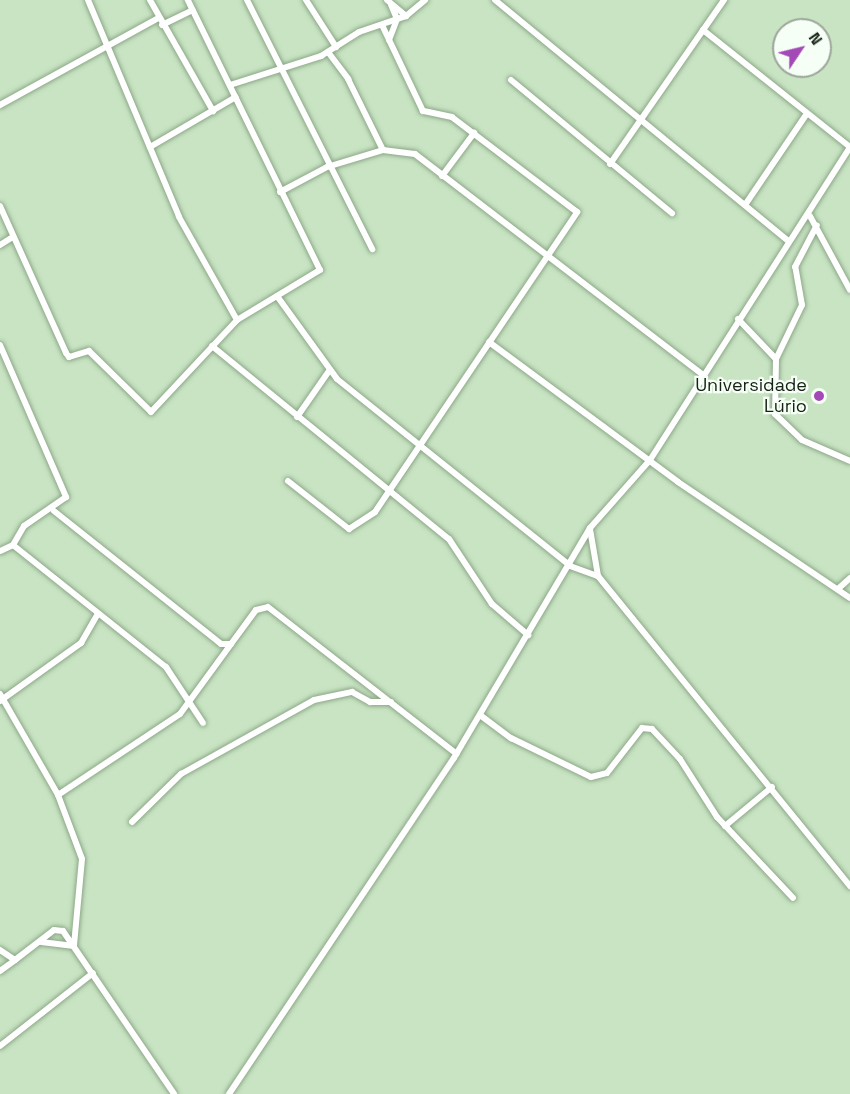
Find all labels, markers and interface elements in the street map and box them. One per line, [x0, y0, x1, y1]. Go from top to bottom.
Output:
north arrow [772, 18, 832, 78]
text: N [804, 28, 827, 49]
place label: Universidade Lúrio [695, 375, 807, 418]
marker: Universidade Lúrio [812, 389, 826, 403]

